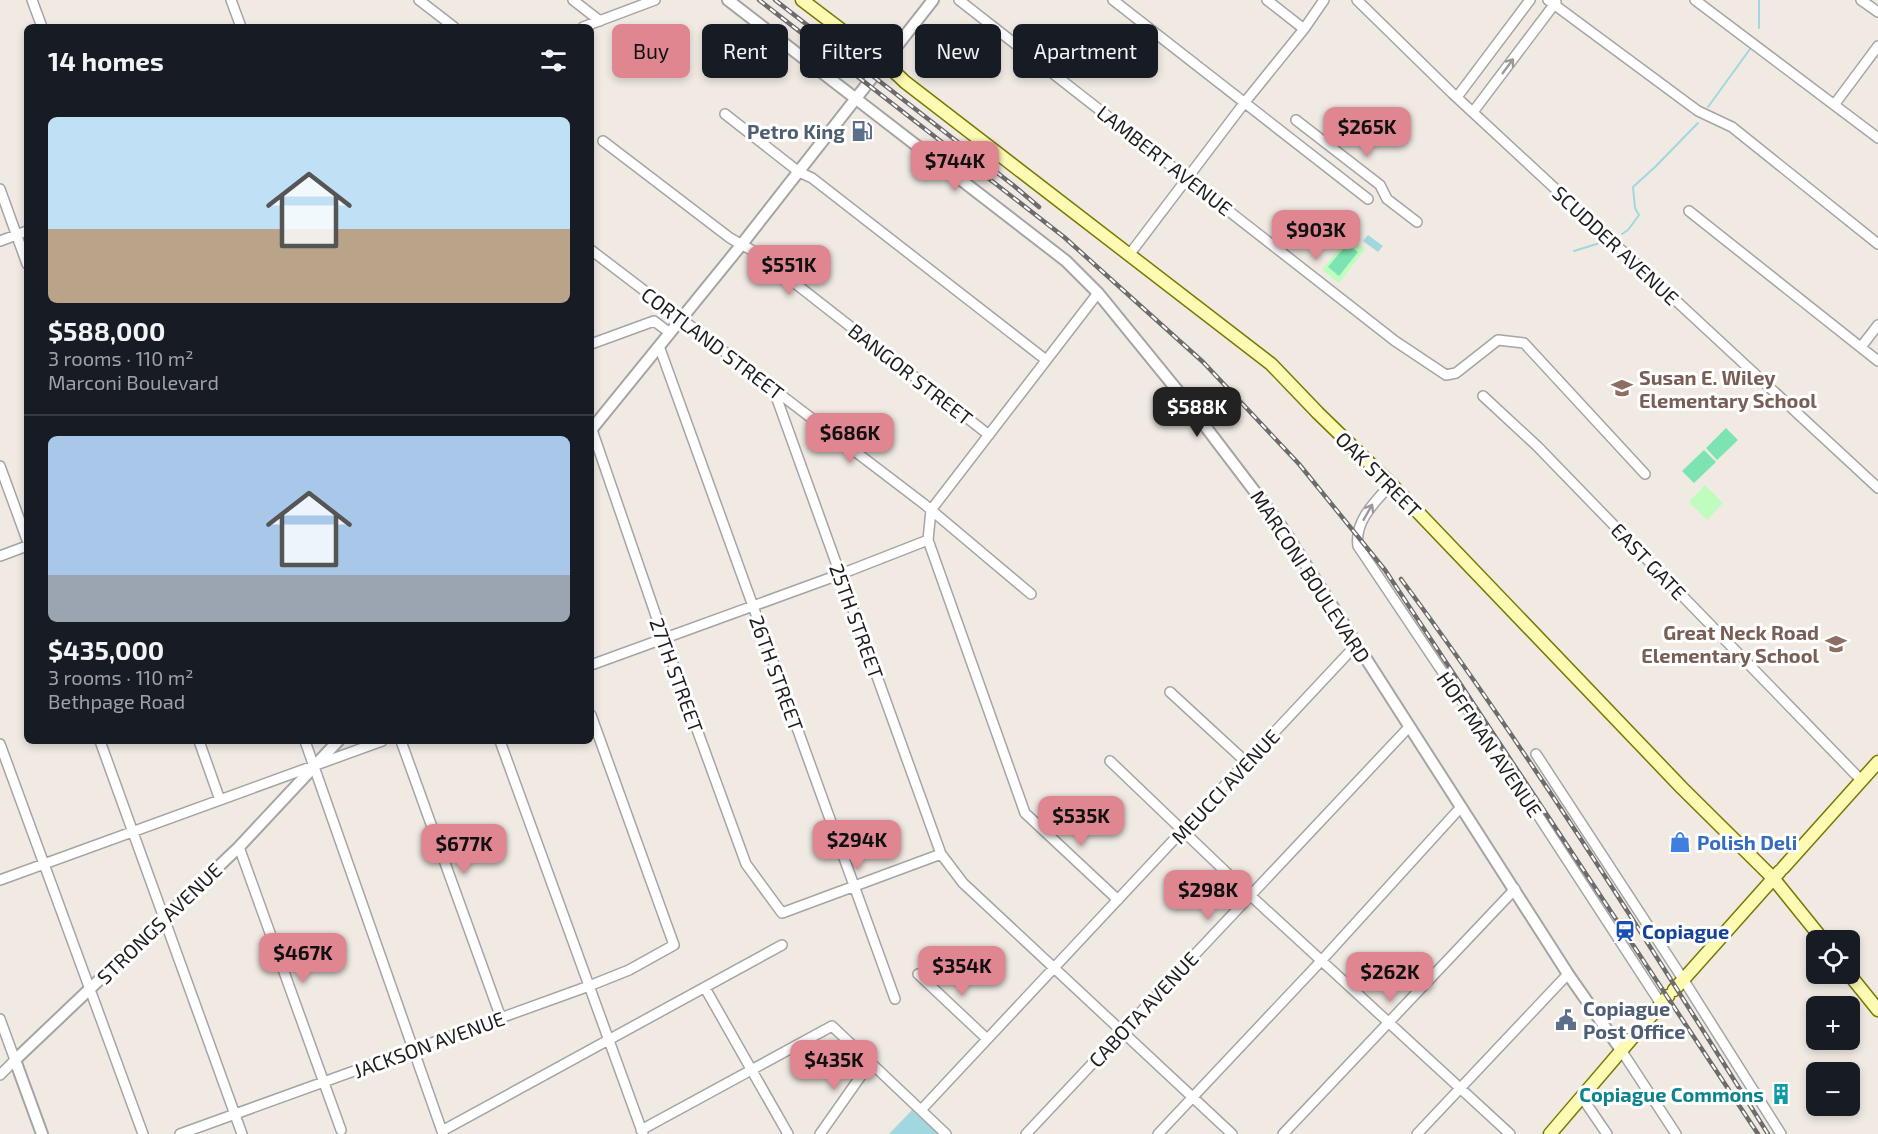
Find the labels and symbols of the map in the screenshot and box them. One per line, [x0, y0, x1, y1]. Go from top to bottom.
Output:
one-way arrow [1501, 58, 1514, 74]
street label: LAMBERT AVENUE [1093, 100, 1237, 220]
pin: $265K [1325, 107, 1409, 158]
place label: Petro King [747, 119, 845, 143]
fuel station icon: Petro King [850, 119, 874, 143]
pin: $744K [913, 141, 997, 192]
street label: SCUDDER AVENUE [1548, 180, 1684, 310]
pin: $903K [1274, 210, 1358, 261]
pin: $551K [747, 245, 831, 296]
street label: CORTLAND STREET [637, 282, 789, 405]
street label: BANGOR STREET [844, 318, 978, 430]
place label: Susan E. Wiley Elementary School [1639, 365, 1817, 413]
school or university icon: Susan E. Wiley Elementary School [1610, 376, 1634, 400]
pin: $588K [1155, 387, 1239, 438]
pin: $686K [808, 413, 892, 464]
street label: OAK STREET [1331, 426, 1427, 522]
street label: MARCONI BOULEVARD [1246, 485, 1376, 667]
one-way arrow [1363, 504, 1375, 521]
street label: EAST GATE [1607, 518, 1691, 604]
street label: 25TH STREET [825, 560, 889, 682]
street label: 26TH STREET [745, 612, 809, 734]
street label: 27TH STREET [645, 614, 709, 736]
place label: Great Neck Road Elementary School [1641, 620, 1819, 668]
school or university icon: Great Neck Road Elementary School [1824, 632, 1848, 656]
street label: HOFFMAN AVENUE [1432, 667, 1548, 821]
street label: MEUCCI AVENUE [1166, 724, 1284, 848]
pin: $535K [1039, 796, 1123, 847]
pin: $294K [815, 820, 899, 871]
pin: $677K [422, 824, 506, 875]
shop icon: Polish Deli [1668, 830, 1692, 854]
place label: Polish Deli [1697, 830, 1797, 854]
street label: STRONGS AVENUE [92, 857, 226, 989]
pin: $298K [1166, 870, 1250, 921]
station icon: Copiague [1613, 919, 1637, 943]
place label: Copiague [1642, 919, 1729, 943]
pin: $467K [261, 933, 345, 984]
pin: $354K [920, 946, 1004, 997]
street label: CABOTA AVENUE [1083, 946, 1203, 1072]
pin: $262K [1348, 952, 1432, 1003]
place label: Copiague Post Office [1583, 996, 1686, 1043]
street label: JACKSON AVENUE [350, 1006, 508, 1082]
public building icon: Copiague Post Office [1554, 1008, 1578, 1032]
pin: $435K [792, 1040, 876, 1091]
place label: Copiague Commons [1579, 1082, 1764, 1106]
building icon: Copiague Commons [1769, 1082, 1793, 1106]

